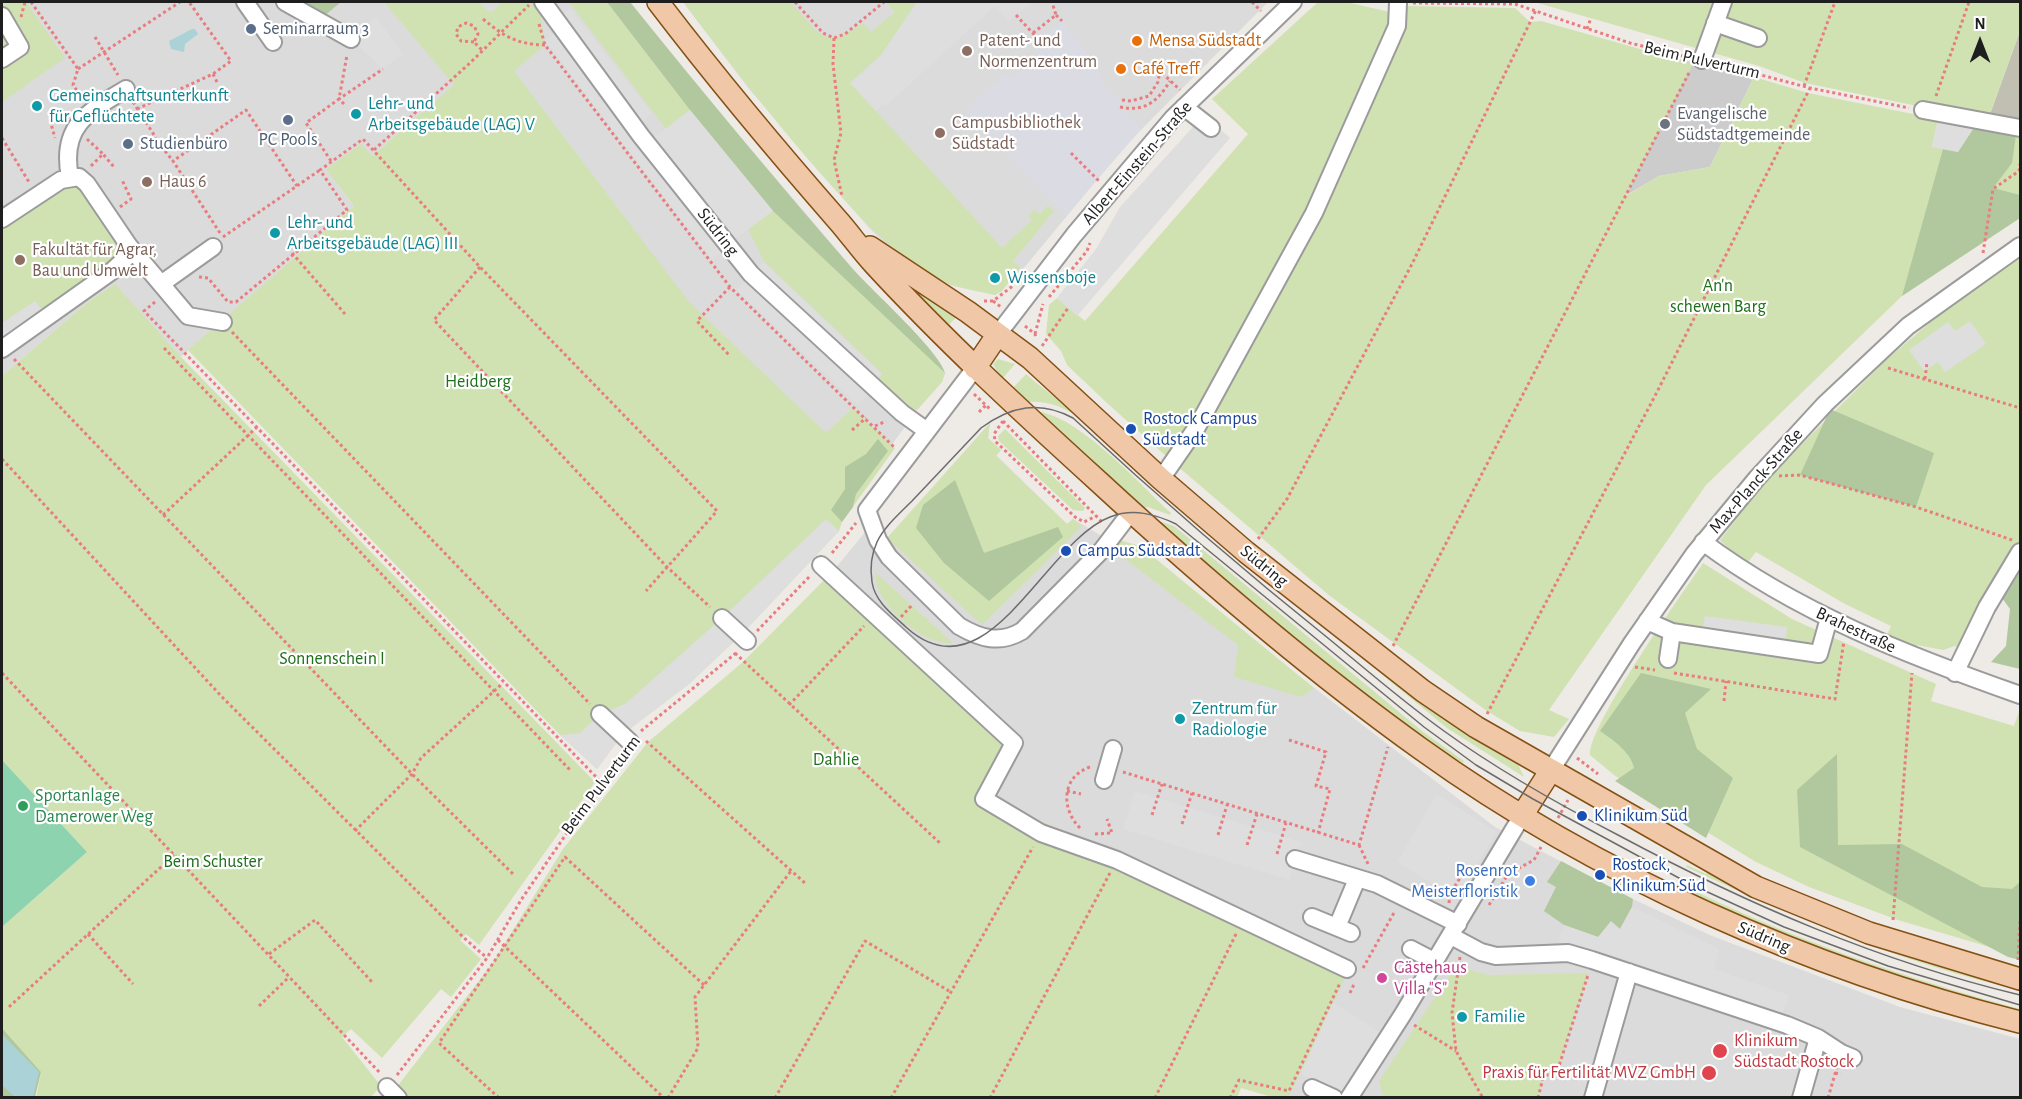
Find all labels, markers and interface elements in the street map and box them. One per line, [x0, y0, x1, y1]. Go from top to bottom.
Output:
north arrow [1950, 12, 2010, 72]
text: N [1974, 16, 1986, 32]
place label: Seminarraum 3 [263, 18, 369, 40]
marker: Seminarraum 3 [244, 22, 258, 36]
place label: Patent- und Normenzentrum [979, 30, 1097, 72]
place label: Mensa Südstadt [1149, 30, 1261, 52]
marker: Mensa Südstadt [1130, 34, 1144, 48]
street label: Beim Pulverturm [1642, 36, 1762, 84]
marker: Patent- und Normenzentrum [960, 44, 974, 58]
place label: Café Treff [1133, 58, 1200, 80]
marker: Café Treff [1114, 62, 1128, 76]
place label: Gemeinschaftsunterkunft für Geflüchtete [49, 85, 229, 128]
place label: Lehr- und Arbeitsgebäude (LAG) V [368, 93, 535, 136]
street label: Albert-Einstein-Straße [1077, 97, 1197, 229]
marker: Gemeinschaftsunterkunft für Geflüchtete [30, 99, 44, 113]
place label: Evangelische Südstadtgemeinde [1677, 103, 1810, 146]
marker: Lehr- und Arbeitsgebäude (LAG) V [349, 107, 363, 121]
place label: Campusbibliothek Südstadt [952, 112, 1081, 154]
marker: PC Pools [281, 113, 295, 127]
marker: Evangelische Südstadtgemeinde [1658, 117, 1672, 131]
marker: Campusbibliothek Südstadt [933, 126, 947, 140]
place label: PC Pools [258, 129, 318, 151]
place label: Studienbüro [140, 133, 228, 155]
marker: Studienbüro [121, 137, 135, 151]
place label: Haus 6 [159, 171, 207, 193]
marker: Haus 6 [140, 175, 154, 189]
street label: Südring [692, 204, 744, 260]
place label: Lehr- und Arbeitsgebäude (LAG) III [287, 212, 458, 254]
marker: Lehr- und Arbeitsgebäude (LAG) III [268, 226, 282, 240]
place label: Fakultät für Agrar, Bau und Umwelt [32, 239, 157, 282]
marker: Fakultät für Agrar, Bau und Umwelt [13, 253, 27, 267]
place label: Wissensboje [1007, 267, 1096, 289]
marker: Wissensboje [988, 271, 1002, 285]
park label: An'n schewen Barg [1670, 275, 1766, 318]
park label: Heidberg [445, 371, 511, 393]
place label: Rostock Campus Südstadt [1143, 408, 1257, 450]
marker: Rostock Campus Südstadt [1124, 422, 1138, 436]
street label: Max-Planck-Straße [1704, 424, 1808, 538]
place label: Campus Südstadt [1078, 540, 1201, 562]
street label: Südring [1236, 540, 1292, 592]
marker: Campus Südstadt [1059, 544, 1073, 558]
street label: Brahestraße [1813, 602, 1899, 658]
park label: Sonnenschein I [279, 648, 385, 670]
place label: Zentrum für Radiologie [1192, 698, 1277, 740]
marker: Zentrum für Radiologie [1173, 712, 1187, 726]
street label: Beim Pulverturm [557, 731, 645, 839]
park label: Dahlie [813, 749, 859, 771]
place label: Sportanlage Damerower Weg [35, 785, 153, 828]
marker: Sportanlage Damerower Weg [16, 799, 30, 813]
place label: Klinikum Süd [1594, 805, 1688, 827]
marker: Klinikum Süd [1575, 809, 1589, 823]
park label: Beim Schuster [163, 851, 263, 873]
place label: Rostock, Klinikum Süd [1612, 854, 1706, 896]
place label: Rosenrot Meisterfloristik [1411, 860, 1518, 902]
marker: Rostock, Klinikum Süd [1593, 868, 1607, 882]
marker: Rosenrot Meisterfloristik [1523, 874, 1537, 888]
street label: Südring [1734, 916, 1794, 958]
place label: Gästehaus Villa "S" [1394, 957, 1467, 1000]
marker: Gästehaus Villa "S" [1375, 971, 1389, 985]
place label: Familie [1474, 1006, 1525, 1028]
marker: Familie [1455, 1010, 1469, 1024]
place label: Klinikum Südstadt Rostock [1734, 1030, 1854, 1072]
marker: Klinikum Südstadt Rostock [1711, 1042, 1729, 1060]
place label: Praxis für Fertilität MVZ GmbH [1482, 1062, 1696, 1084]
marker: Praxis für Fertilität MVZ GmbH [1700, 1064, 1718, 1082]

